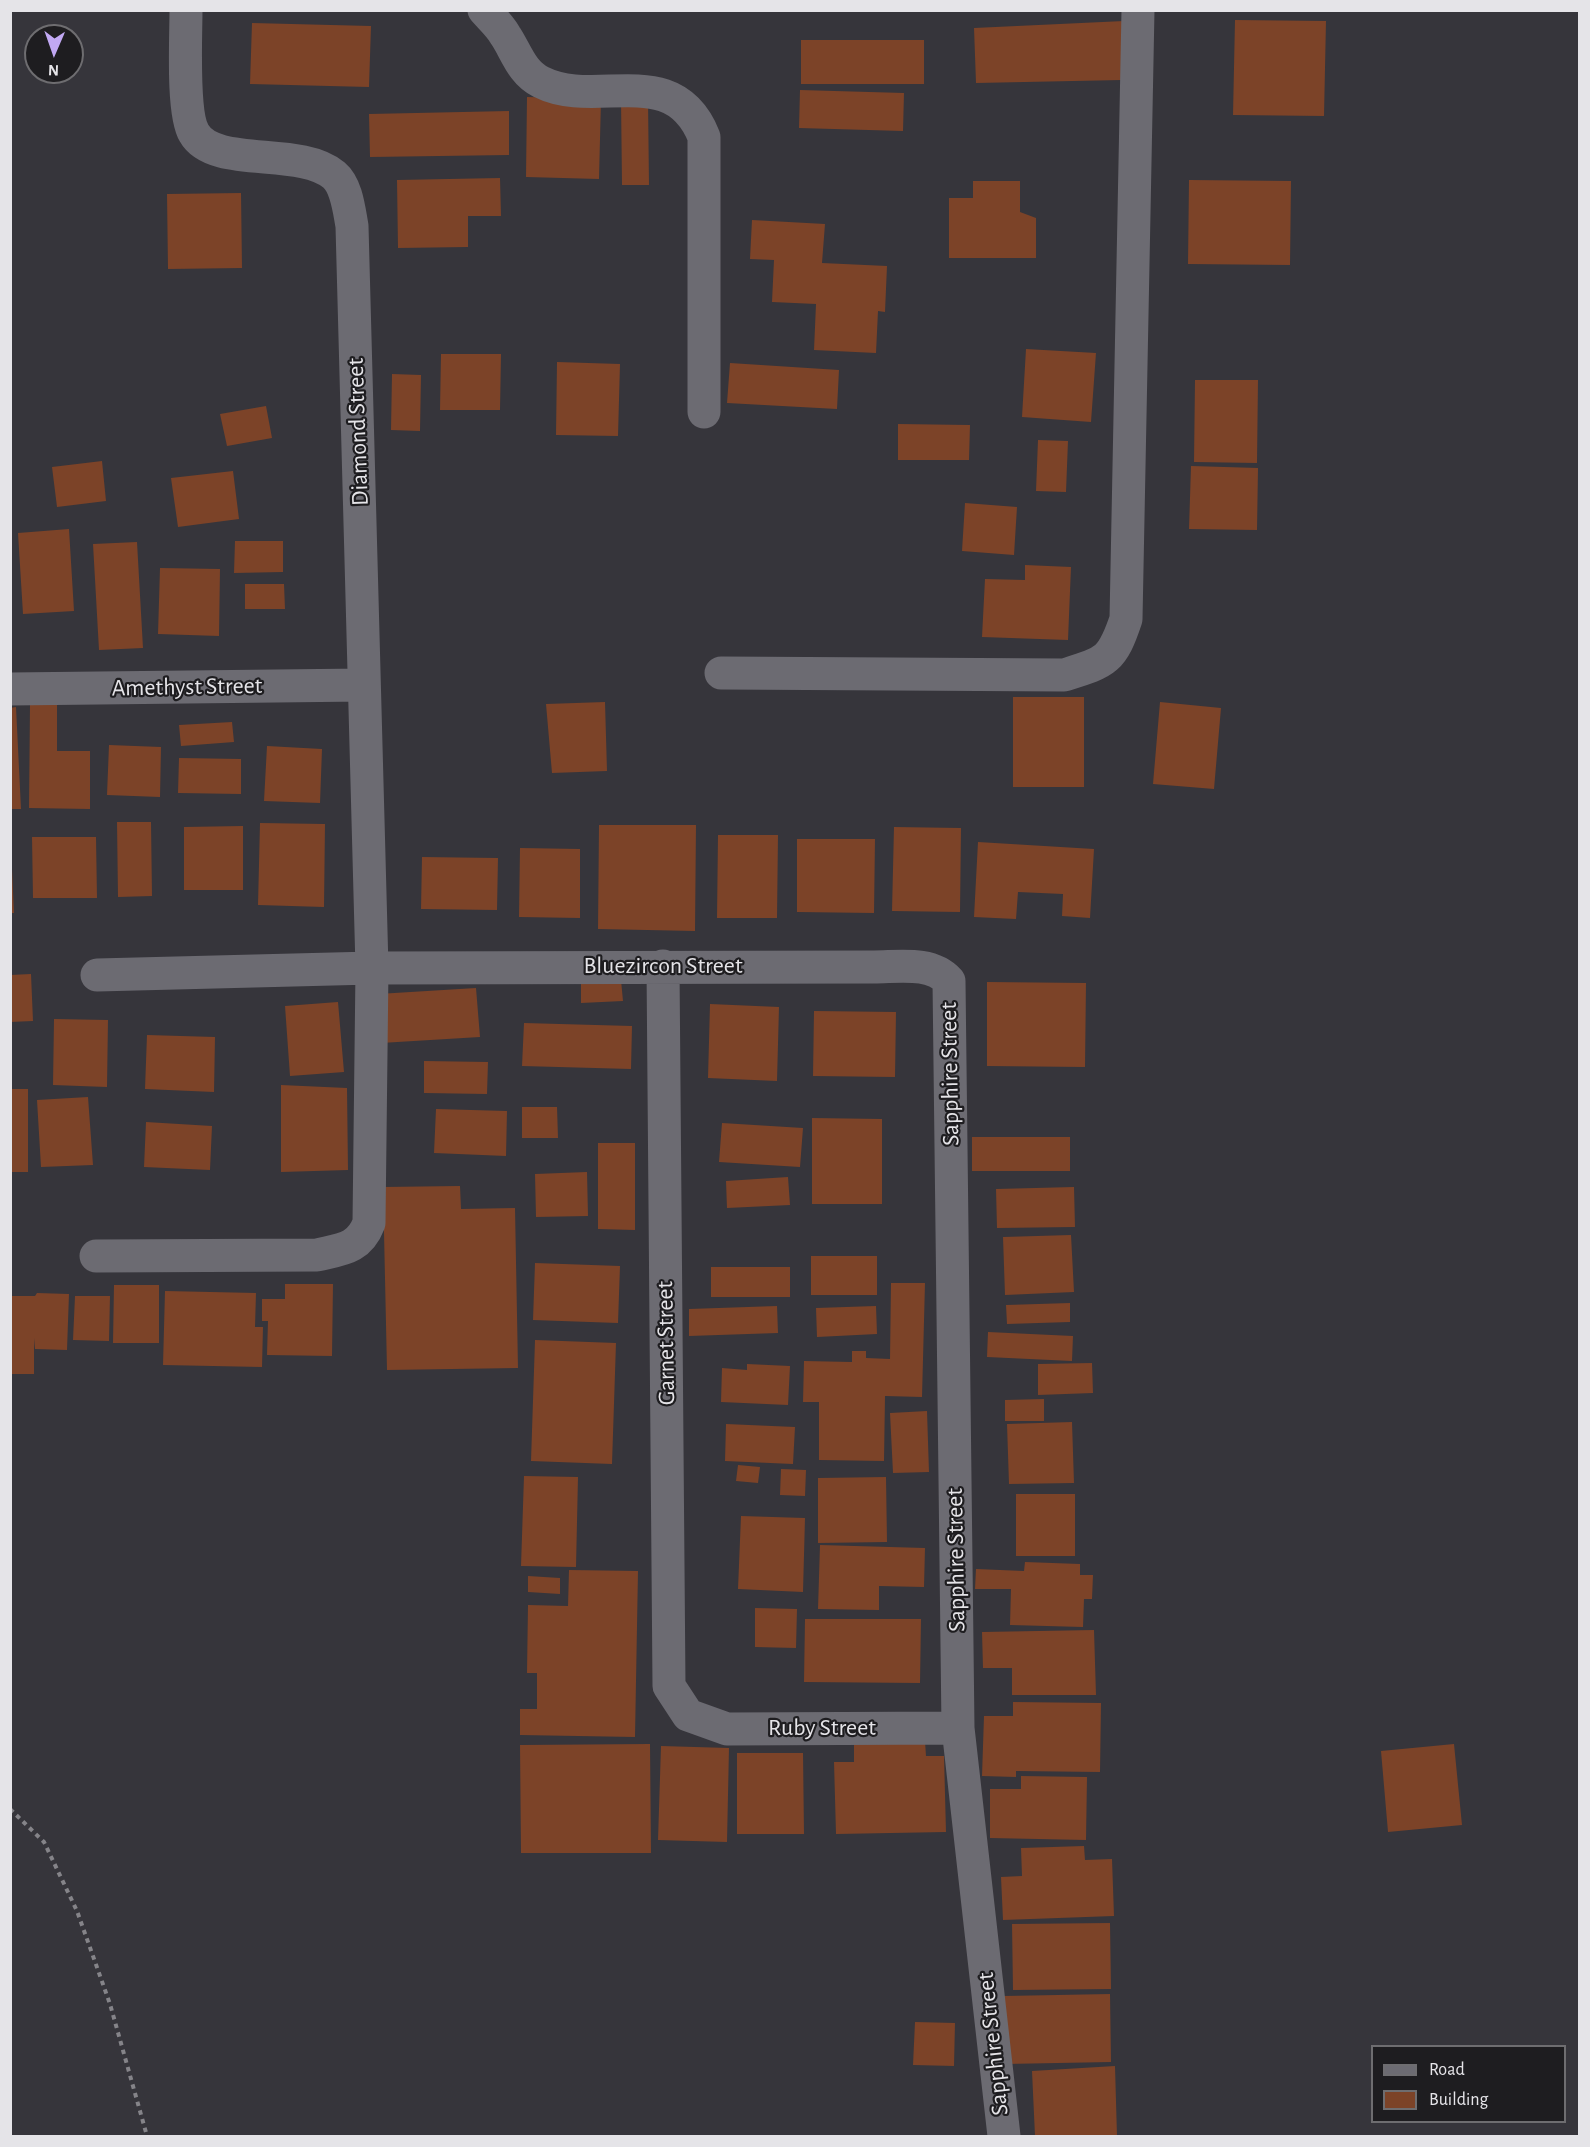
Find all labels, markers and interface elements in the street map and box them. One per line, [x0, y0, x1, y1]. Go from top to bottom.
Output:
north arrow [24, 24, 84, 84]
text: N [48, 62, 59, 78]
street label: Diamond Street [341, 357, 375, 507]
street label: Amethyst Street [111, 671, 263, 703]
street label: Bluezircon Street [583, 952, 743, 980]
street label: Sapphire Street [934, 1002, 966, 1146]
street label: Garnet Street [651, 1281, 681, 1405]
street label: Sapphire Street [940, 1488, 972, 1632]
street label: Ruby Street [768, 1714, 876, 1742]
street label: Sapphire Street [971, 1971, 1015, 2117]
legend [1371, 2045, 1566, 2123]
text: Road [1429, 2061, 1465, 2079]
text: Building [1429, 2091, 1488, 2109]

